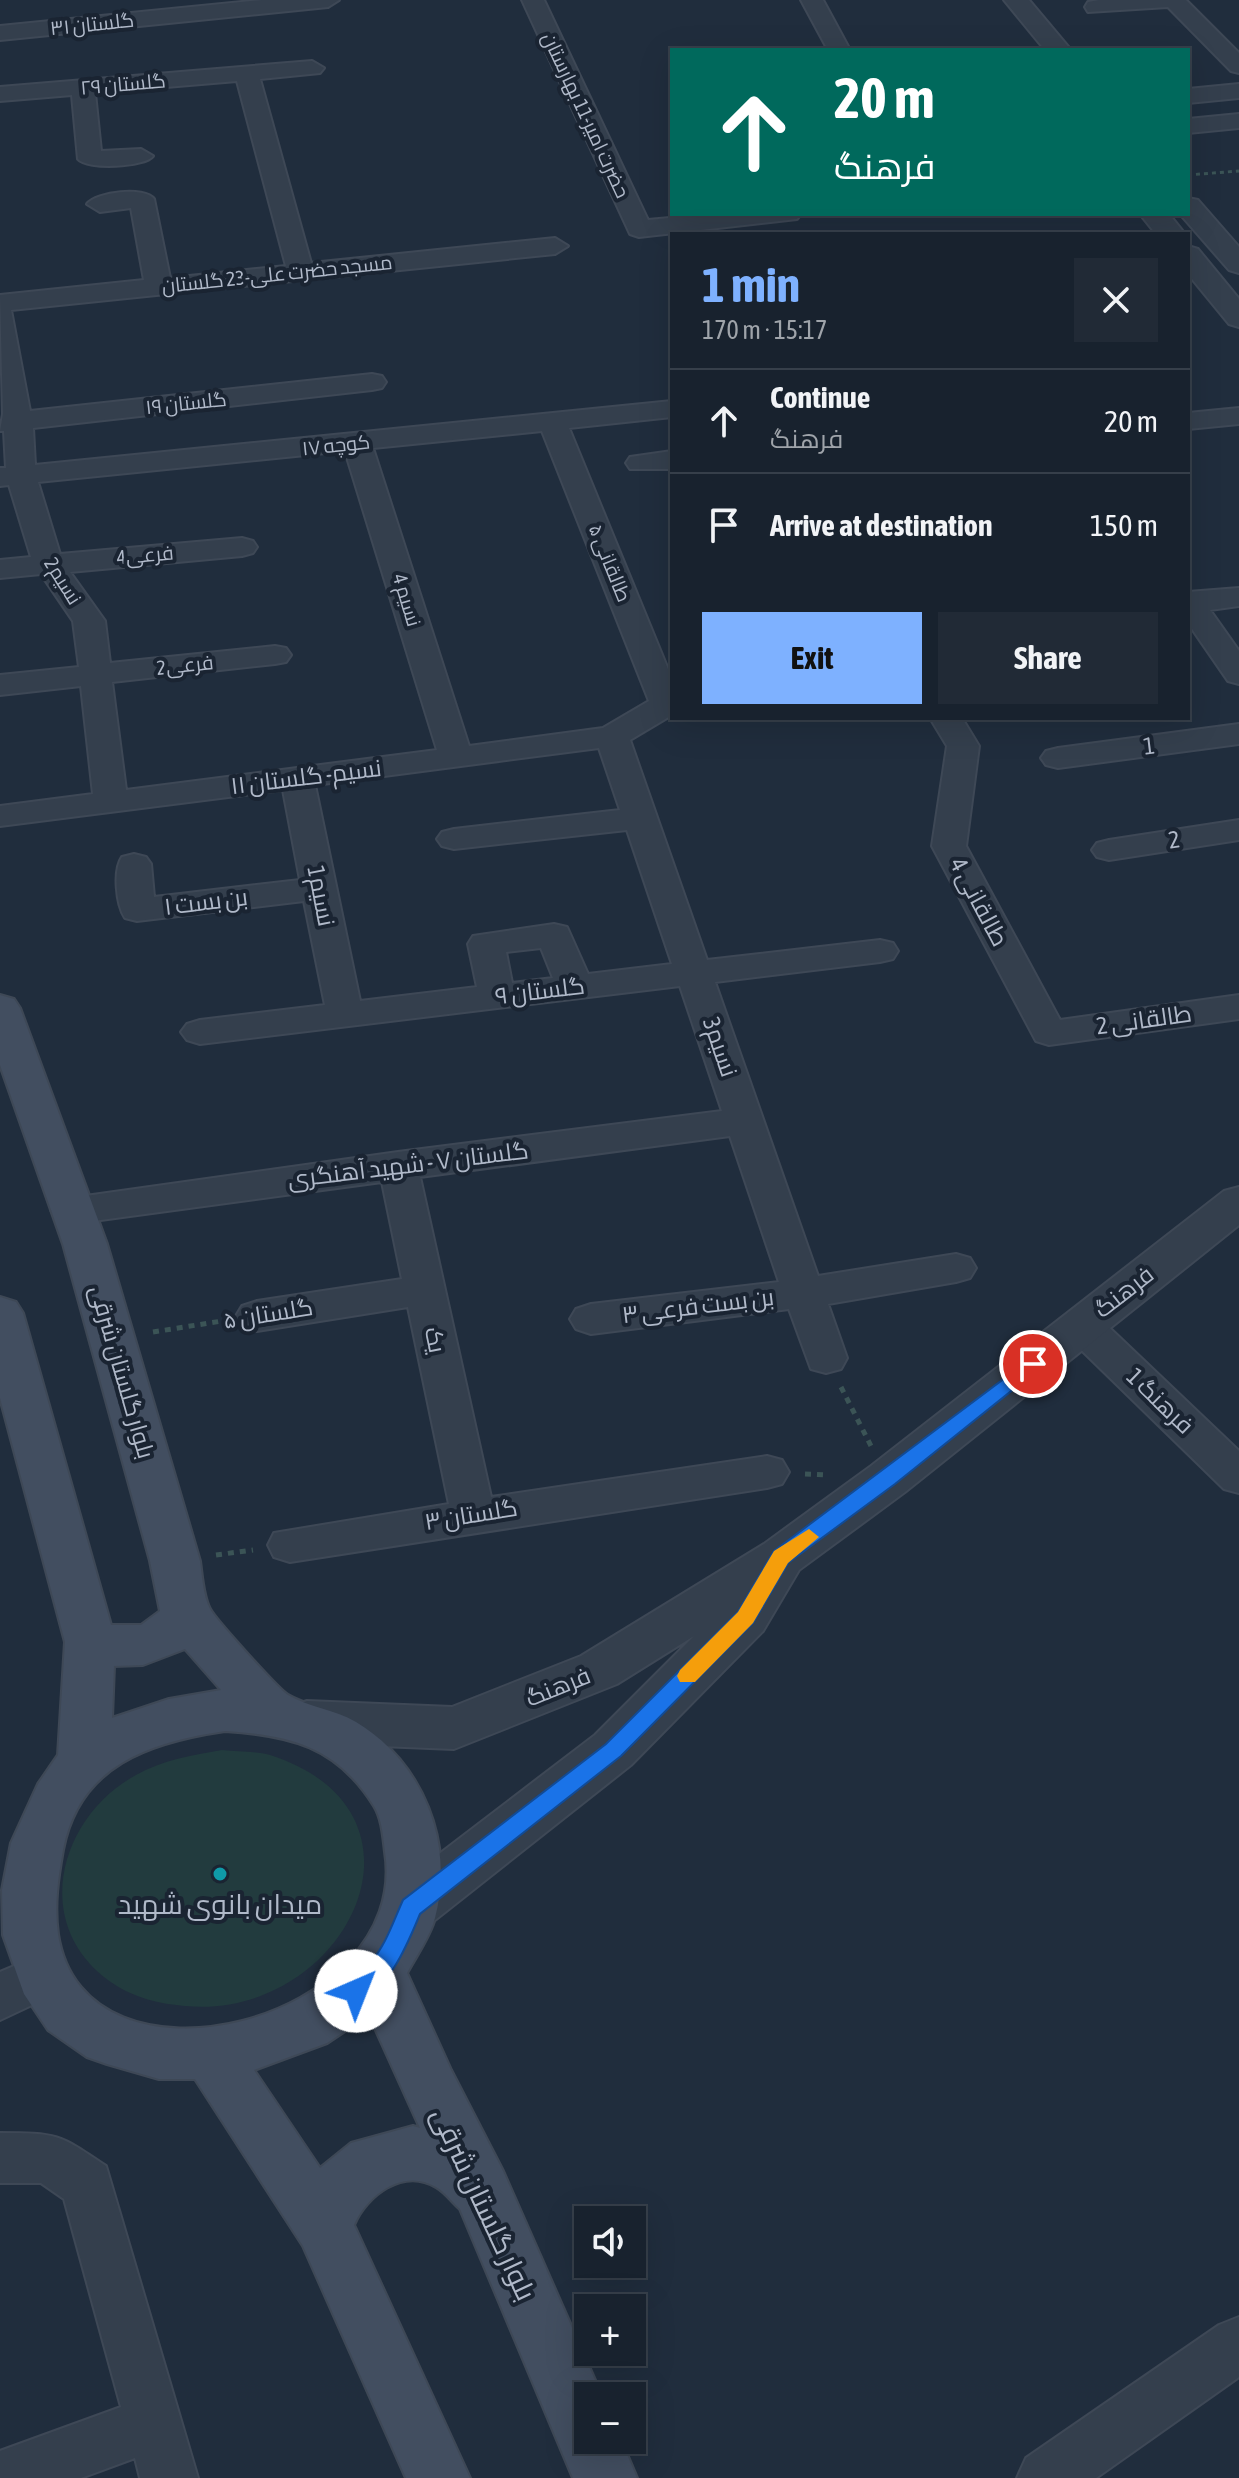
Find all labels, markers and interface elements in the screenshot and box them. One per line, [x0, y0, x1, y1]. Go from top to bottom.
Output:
street label: گلستان ۳۱ [49, 8, 135, 41]
street label: حضرت امیر-11 بهارستان [536, 28, 635, 202]
text: 20 m [834, 66, 935, 130]
street label: گلستان ۲۹ [79, 68, 167, 101]
icon: ahead [702, 80, 806, 184]
text: فرهنگ [834, 145, 935, 187]
street label: مسجد حضرت علی-23 گلستان [161, 250, 394, 299]
text: 1 min [702, 257, 800, 312]
button: close [1074, 258, 1158, 342]
text: 170 m · 15:17 [702, 315, 827, 345]
text: Continue [770, 380, 870, 414]
street label: گلستان ۱۹ [144, 387, 228, 420]
icon: ahead [702, 399, 746, 443]
text: 20 m [1104, 404, 1158, 438]
text: فرهنگ [770, 424, 843, 454]
street label: کوچه ۱۷ [301, 430, 371, 461]
icon: arrive [702, 503, 746, 547]
text: Arrive at destination [770, 508, 992, 542]
text: 150 m [1090, 508, 1158, 542]
street label: طالقانی ۵ [583, 521, 636, 606]
street label: فرعی4 [116, 541, 175, 570]
street label: نسیم2 [38, 553, 87, 610]
street label: نسیم 4 [386, 571, 426, 630]
button: Exit [702, 612, 922, 704]
button: Share [938, 612, 1158, 704]
street label: فرعی2 [155, 650, 215, 681]
street label: 1 [1142, 731, 1156, 760]
street label: نسیم- گلستان ۱۱ [229, 754, 383, 802]
street label: 2 [1166, 825, 1182, 854]
street label: طالقانی 4 [944, 853, 1014, 951]
street label: نسیم1 [299, 863, 341, 929]
street label: بن بست ۱ [163, 883, 249, 921]
street label: گلستان ۹ [494, 972, 586, 1010]
street label: طالقانی 2 [1094, 999, 1194, 1041]
street label: نسیم3 [695, 1014, 743, 1081]
street label: گلستان ۷ - شهید آهنگری [286, 1136, 530, 1194]
street label: فرهنگ [1089, 1260, 1159, 1323]
street label: بلوار گلستان شرقی [84, 1282, 160, 1462]
street label: بن بست فرعی ۳ [620, 1283, 776, 1329]
street label: گلستان ۵ [221, 1293, 315, 1335]
street label: یک [420, 1324, 452, 1356]
pin [999, 1330, 1067, 1398]
icon: arrive [1011, 1342, 1055, 1386]
street label: فرهنگ 1 [1121, 1362, 1199, 1439]
street label: گلستان ۳ [422, 1494, 520, 1536]
street label: فرهنگ [521, 1661, 594, 1712]
marker: میدان بانوی شهید [211, 1865, 229, 1883]
place label: میدان بانوی شهید [118, 1888, 322, 1921]
position arrow [314, 1949, 398, 2033]
street label: بلوار گلستان شرقی [424, 2103, 543, 2306]
map controls [574, 2206, 646, 2454]
button: sound [574, 2206, 646, 2278]
button: + [574, 2294, 646, 2366]
button: − [574, 2382, 646, 2454]

